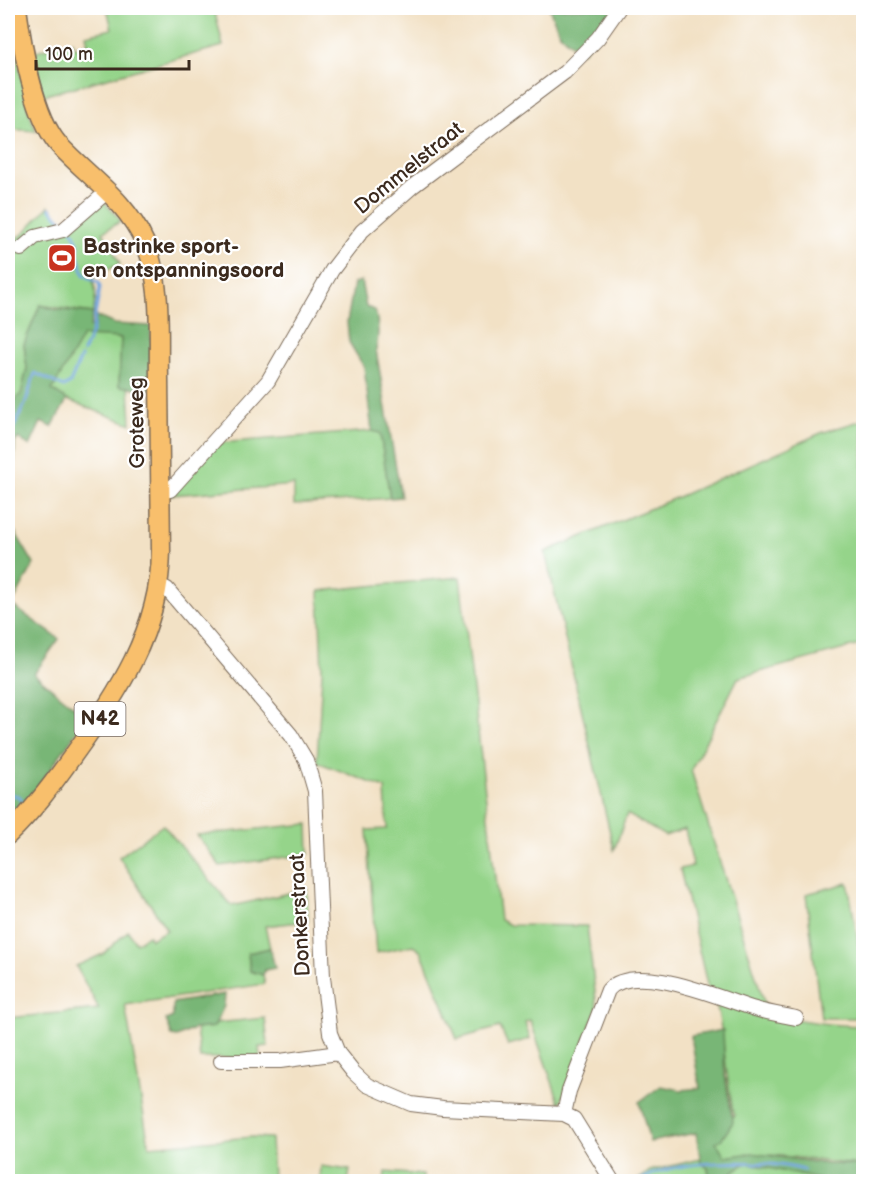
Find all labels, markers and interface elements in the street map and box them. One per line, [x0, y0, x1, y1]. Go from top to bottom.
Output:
scale bar [36, 33, 189, 71]
text: 100 m [45, 44, 93, 65]
street label: Dommelstraat [349, 116, 469, 220]
place label: Bastrinke sport- en ontspanningsoord [83, 234, 284, 283]
sports icon: Bastrinke sport- en ontspanningsoord [46, 242, 78, 274]
street label: Groteweg [124, 377, 150, 469]
road number: N42 [74, 702, 126, 736]
street label: Donkerstraat [284, 852, 316, 977]

